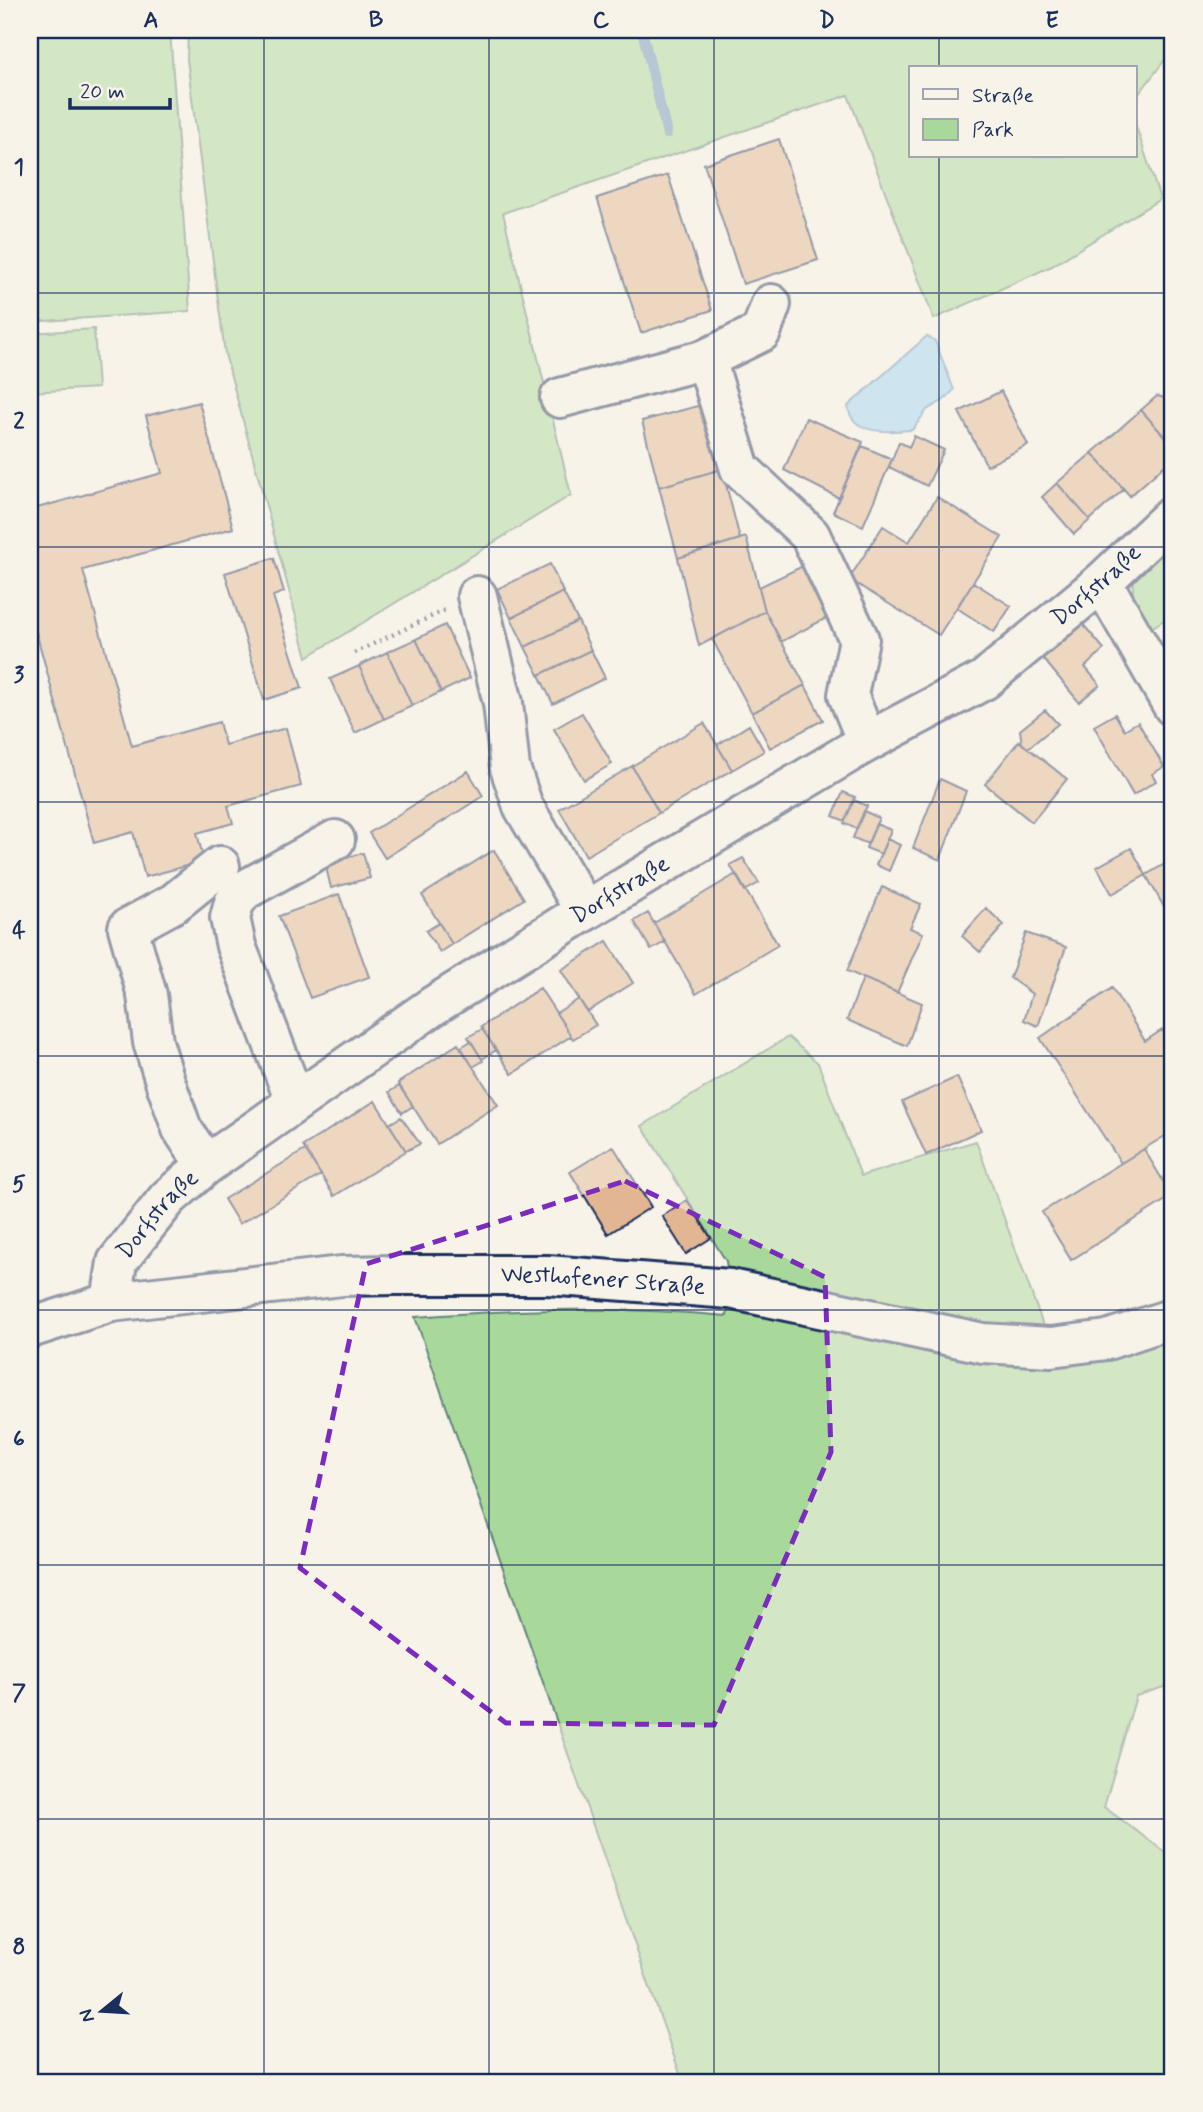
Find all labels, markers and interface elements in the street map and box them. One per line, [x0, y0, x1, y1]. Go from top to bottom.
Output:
text: A [143, 6, 159, 36]
text: B [369, 6, 384, 36]
text: C [593, 6, 610, 36]
text: D [819, 6, 835, 36]
text: E [1045, 6, 1059, 36]
scale bar [70, 66, 170, 110]
legend [909, 66, 1136, 158]
text: 20 m [80, 78, 125, 106]
text: Straße [972, 82, 1034, 110]
text: Park [972, 116, 1014, 144]
text: 1 [14, 153, 24, 183]
text: 2 [13, 407, 25, 437]
street label: Dorfstraße [1045, 537, 1148, 633]
text: 3 [14, 661, 25, 691]
street label: Dorfstraße [565, 848, 675, 932]
text: 4 [12, 916, 26, 946]
street label: Dorfstraße [110, 1163, 205, 1266]
text: 5 [12, 1170, 26, 1200]
street label: Westhofener Straße [501, 1260, 707, 1303]
text: 6 [13, 1425, 25, 1455]
text: 7 [12, 1679, 26, 1709]
text: 8 [13, 1933, 25, 1963]
north arrow [66, 1976, 136, 2046]
text: N [73, 2006, 101, 2026]

